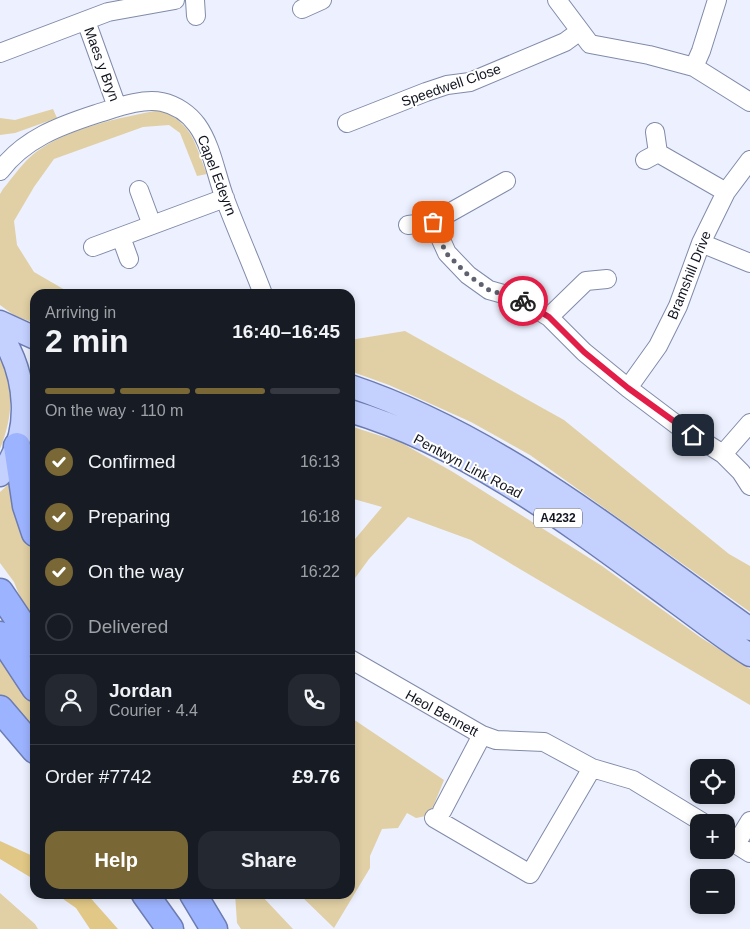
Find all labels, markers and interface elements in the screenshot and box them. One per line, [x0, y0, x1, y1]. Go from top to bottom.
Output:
street label: Maes y Bryn [81, 25, 123, 103]
street label: Speedwell Close [399, 60, 503, 110]
street label: Capel Edeyrn [194, 133, 240, 217]
pin [412, 201, 454, 243]
icon: bag [419, 208, 447, 236]
street label: Bramshill Drive [664, 228, 714, 322]
courier [498, 276, 548, 326]
icon: bike [509, 287, 537, 315]
text: Arriving in [45, 304, 116, 321]
text: 16:40–16:45 [232, 321, 340, 342]
text: 2 min [45, 323, 129, 359]
text: On the way · 110 m [45, 402, 183, 419]
pin [672, 414, 714, 456]
icon: home [679, 421, 707, 449]
street label: Pentwyn Link Road [411, 431, 525, 501]
icon: check [45, 448, 73, 476]
text: Confirmed [88, 451, 176, 472]
text: 16:13 [300, 453, 340, 470]
icon: check [45, 503, 73, 531]
text: Preparing [88, 506, 170, 527]
text: 16:18 [300, 508, 340, 525]
road number: A4232 [534, 508, 582, 528]
icon: check [45, 558, 73, 586]
text: On the way [88, 561, 184, 582]
text: 16:22 [300, 563, 340, 580]
text: Delivered [88, 616, 168, 637]
button: person [45, 674, 97, 726]
button: phone [288, 674, 340, 726]
text: Jordan [109, 680, 172, 701]
street label: Heol Bennett [403, 686, 481, 740]
text: Courier · 4.4 [109, 702, 198, 719]
map controls [690, 759, 735, 914]
button: locate [690, 759, 735, 804]
text: Order #7742 [45, 766, 152, 787]
text: £9.76 [292, 766, 340, 787]
button: + [690, 814, 735, 859]
button: Help [45, 831, 188, 889]
button: Share [198, 831, 340, 889]
button: − [690, 869, 735, 914]

